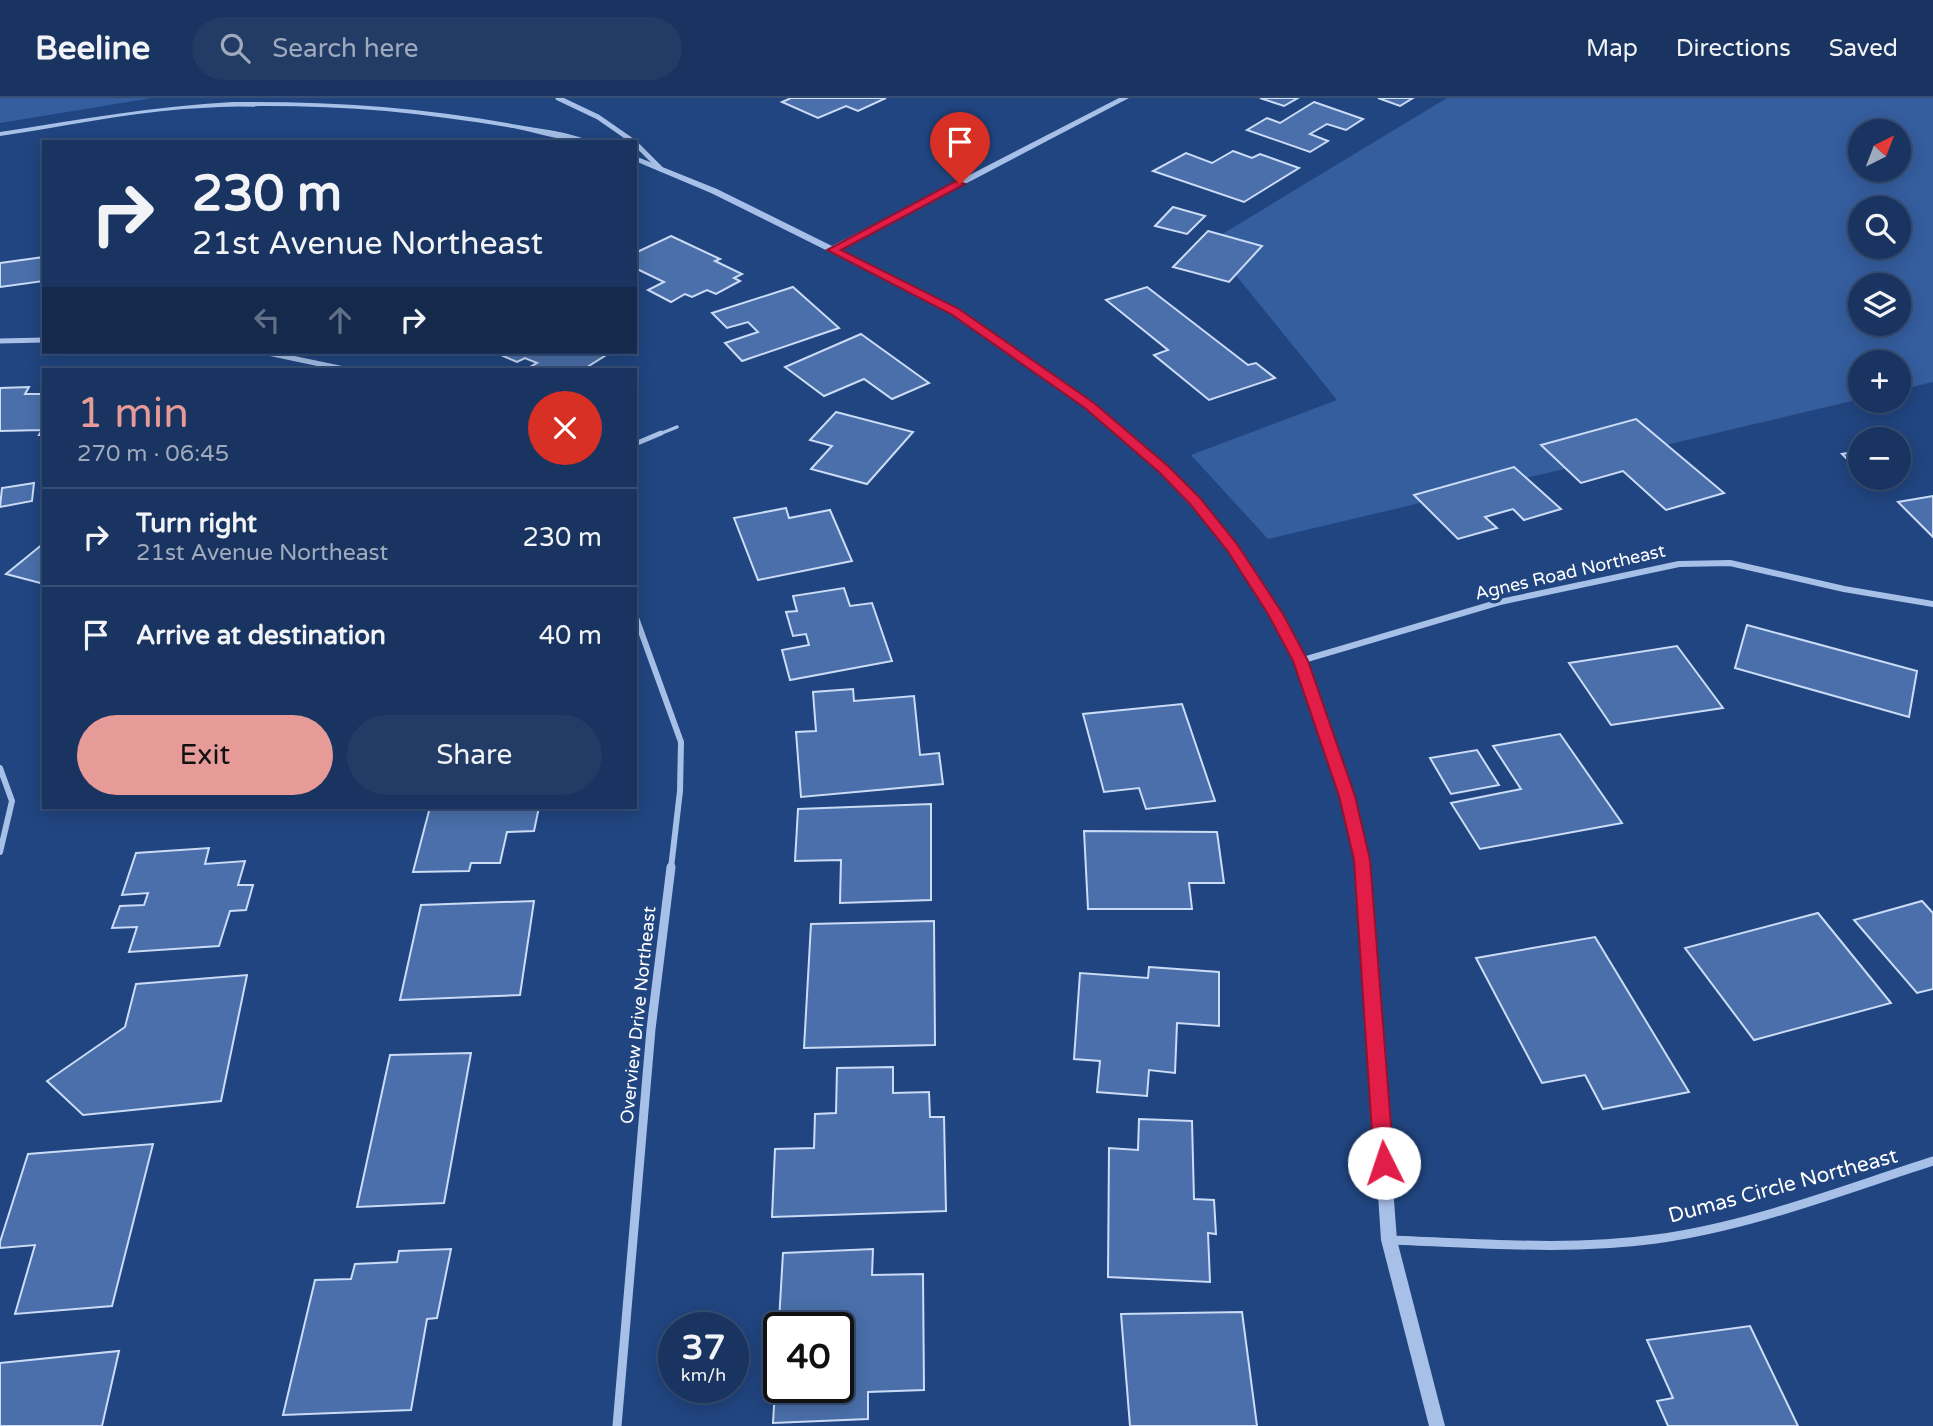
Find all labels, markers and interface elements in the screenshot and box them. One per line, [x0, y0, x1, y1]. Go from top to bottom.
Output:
search box [192, 17, 682, 80]
text: Beeline [35, 29, 150, 68]
icon: search [216, 29, 254, 67]
text: Search here [272, 33, 418, 64]
text: Map [1586, 34, 1638, 63]
text: Directions [1676, 34, 1791, 63]
text: Saved [1829, 34, 1898, 63]
pin [930, 112, 990, 184]
north arrow [1848, 119, 1911, 182]
map controls [1848, 119, 1911, 490]
icon: arrive [941, 123, 979, 161]
text: 230 m [192, 165, 342, 224]
icon: right [77, 168, 168, 259]
button: search [1848, 196, 1911, 259]
text: 21st Avenue Northeast [192, 225, 543, 263]
button: layers [1848, 273, 1911, 336]
icon: left [248, 301, 286, 339]
icon: ahead [321, 301, 359, 339]
icon: right [394, 301, 432, 339]
button: + [1848, 350, 1911, 413]
text: 1 min [77, 388, 189, 439]
button: close [528, 391, 602, 465]
button: − [1848, 427, 1911, 490]
text: 270 m · 06:45 [77, 440, 229, 468]
text: Turn right [136, 508, 257, 539]
icon: right [77, 518, 115, 556]
text: 230 m [522, 522, 602, 553]
text: 21st Avenue Northeast [136, 539, 388, 567]
street label: Agnes Road Northeast [1473, 539, 1667, 605]
icon: arrive [77, 616, 115, 654]
text: Arrive at destination [136, 620, 386, 651]
text: 40 m [539, 620, 602, 651]
button: Exit [77, 715, 333, 795]
button: Share [347, 715, 602, 795]
street label: Overview Drive Northeast [616, 905, 660, 1125]
position arrow [1347, 1126, 1421, 1200]
street label: Dumas Circle Northeast [1666, 1143, 1900, 1229]
speed limit sign: 40 [763, 1312, 854, 1403]
text: 37 [682, 1327, 725, 1369]
text: km/h [681, 1364, 726, 1386]

